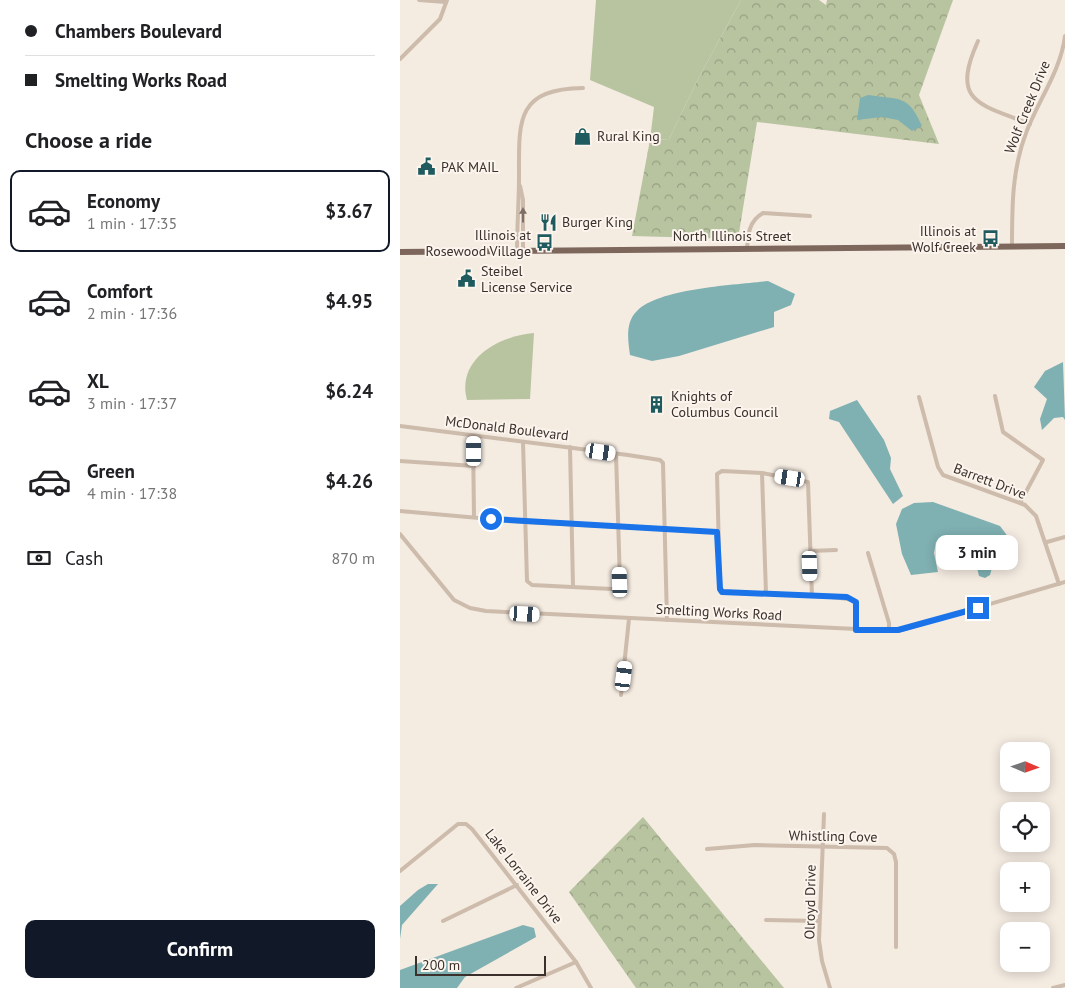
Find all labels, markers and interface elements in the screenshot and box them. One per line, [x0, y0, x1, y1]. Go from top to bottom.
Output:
text: Chambers Boulevard [55, 19, 222, 43]
street label: Wolf Creek Drive [1000, 58, 1054, 156]
text: Smelting Works Road [55, 68, 227, 92]
text: Choose a ride [25, 126, 152, 154]
shop icon: Rural King [573, 126, 593, 146]
place label: Rural King [597, 127, 660, 145]
public building icon: PAK MAIL [417, 157, 437, 177]
place label: PAK MAIL [441, 158, 499, 176]
icon: car [27, 189, 72, 234]
text: Economy [87, 189, 160, 213]
text: $3.67 [325, 199, 373, 223]
one-way arrow [519, 206, 527, 222]
restaurant icon: Burger King [538, 212, 558, 232]
text: 1 min · 17:35 [87, 213, 177, 233]
place label: Burger King [562, 213, 633, 231]
place label: Illinois at Wolf Creek [912, 222, 976, 256]
place label: Illinois at Rosewood Village [426, 226, 531, 260]
street label: North Illinois Street [673, 227, 792, 245]
bus stop icon: Illinois at Wolf Creek [980, 229, 1000, 249]
bus stop icon: Illinois at Rosewood Village [535, 233, 555, 253]
place label: Steibel License Service [481, 262, 572, 296]
public building icon: Steibel License Service [457, 269, 477, 289]
icon: car [27, 279, 72, 324]
text: Comfort [87, 279, 153, 303]
text: $4.95 [325, 289, 373, 313]
text: 2 min · 17:36 [87, 303, 177, 323]
icon: car [27, 369, 72, 414]
text: XL [87, 369, 109, 393]
text: $6.24 [325, 379, 373, 403]
place label: Knights of Columbus Council [671, 387, 778, 421]
text: 3 min · 17:37 [87, 393, 177, 413]
building icon: Knights of Columbus Council [647, 394, 667, 414]
street label: McDonald Boulevard [444, 412, 570, 444]
car [466, 436, 481, 466]
car [585, 442, 616, 462]
icon: car [27, 459, 72, 504]
text: Green [87, 459, 135, 483]
street label: Barrett Drive [951, 459, 1029, 503]
car [774, 468, 805, 488]
text: $4.26 [325, 469, 373, 493]
text: 4 min · 17:38 [87, 483, 177, 503]
route start [480, 508, 502, 530]
callout: 3 min [937, 536, 1019, 570]
text: 3 min [957, 542, 997, 562]
icon: cash [25, 544, 53, 572]
text: Cash [65, 546, 103, 570]
text: 870 m [332, 548, 375, 568]
car [801, 551, 818, 581]
car [611, 567, 628, 597]
route end [967, 597, 989, 619]
street label: Smelting Works Road [655, 600, 783, 624]
car [509, 606, 540, 622]
car [614, 660, 633, 692]
north arrow [1000, 742, 1050, 792]
map controls [1000, 742, 1050, 972]
button: locate [1000, 802, 1050, 852]
street label: Lake Lorraine Drive [481, 825, 567, 927]
street label: Whistling Cove [788, 826, 878, 846]
button: + [1000, 862, 1050, 912]
street label: Olroyd Drive [800, 864, 820, 940]
button: Confirm [25, 920, 375, 978]
button: − [1000, 922, 1050, 972]
scale bar [415, 953, 546, 976]
text: 200 m [422, 956, 460, 974]

